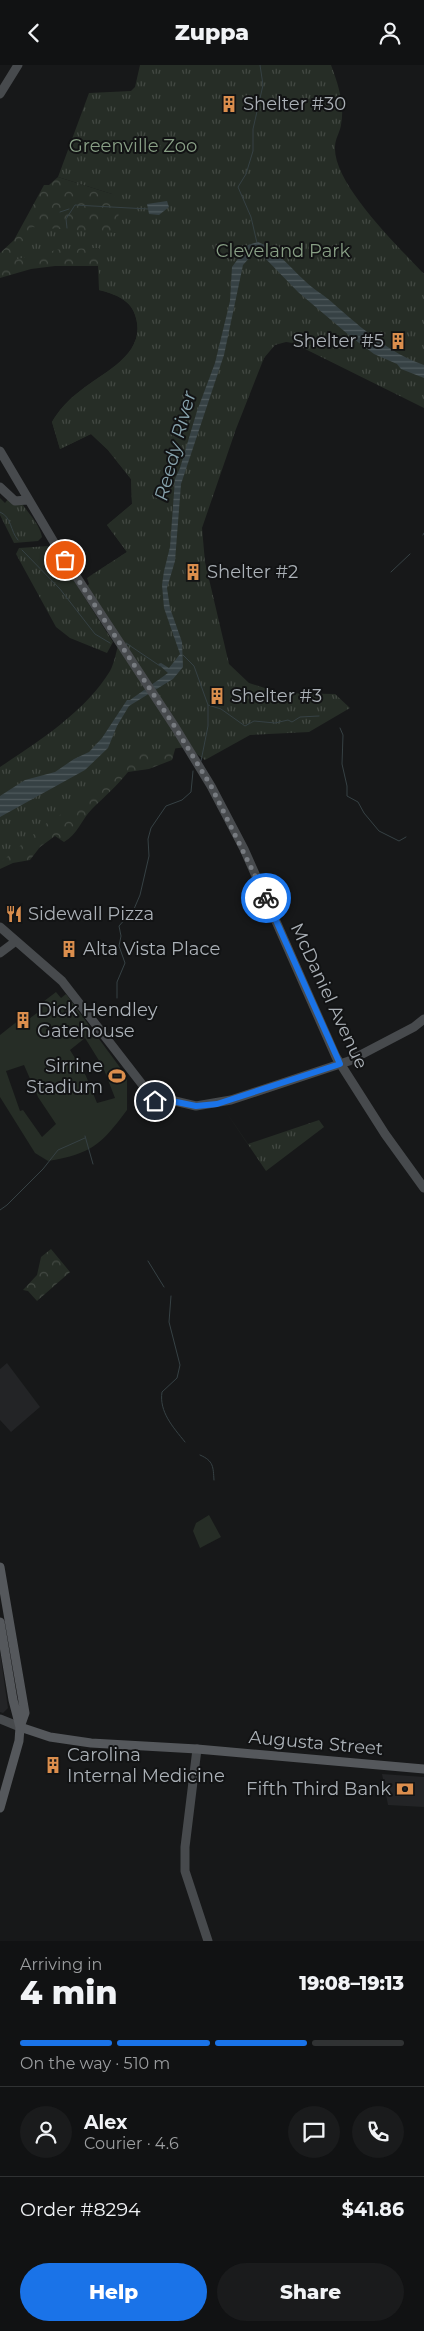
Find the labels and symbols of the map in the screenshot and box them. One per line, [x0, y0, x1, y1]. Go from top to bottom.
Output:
place label: Shelter #30 [243, 93, 346, 115]
building icon: Shelter #30 [219, 94, 239, 114]
park label: Greenville Zoo [69, 135, 197, 157]
park label: Cleveland Park [216, 240, 350, 262]
place label: Shelter #5 [293, 330, 384, 352]
building icon: Shelter #5 [388, 331, 408, 351]
water label: Reedy River [149, 388, 201, 503]
pin [44, 539, 86, 581]
place label: Shelter #2 [207, 561, 298, 583]
building icon: Shelter #2 [183, 562, 203, 582]
place label: Shelter #3 [231, 685, 322, 707]
building icon: Shelter #3 [207, 686, 227, 706]
courier [241, 873, 291, 923]
place label: Sidewall Pizza [28, 903, 154, 925]
restaurant icon: Sidewall Pizza [4, 904, 24, 924]
street label: McDaniel Avenue [286, 920, 372, 1072]
place label: Alta Vista Place [83, 938, 220, 960]
building icon: Alta Vista Place [59, 939, 79, 959]
place label: Dick Hendley Gatehouse [37, 999, 158, 1042]
building icon: Dick Hendley Gatehouse [13, 1010, 33, 1030]
place label: Sirrine Stadium [26, 1055, 103, 1098]
sports icon: Sirrine Stadium [107, 1066, 127, 1086]
pin [134, 1080, 176, 1122]
street label: Augusta Street [248, 1726, 384, 1760]
place label: Carolina Internal Medicine [67, 1744, 225, 1787]
building icon: Carolina Internal Medicine [43, 1755, 63, 1775]
place label: Fifth Third Bank [246, 1778, 391, 1800]
bank icon: Fifth Third Bank [395, 1779, 415, 1799]

